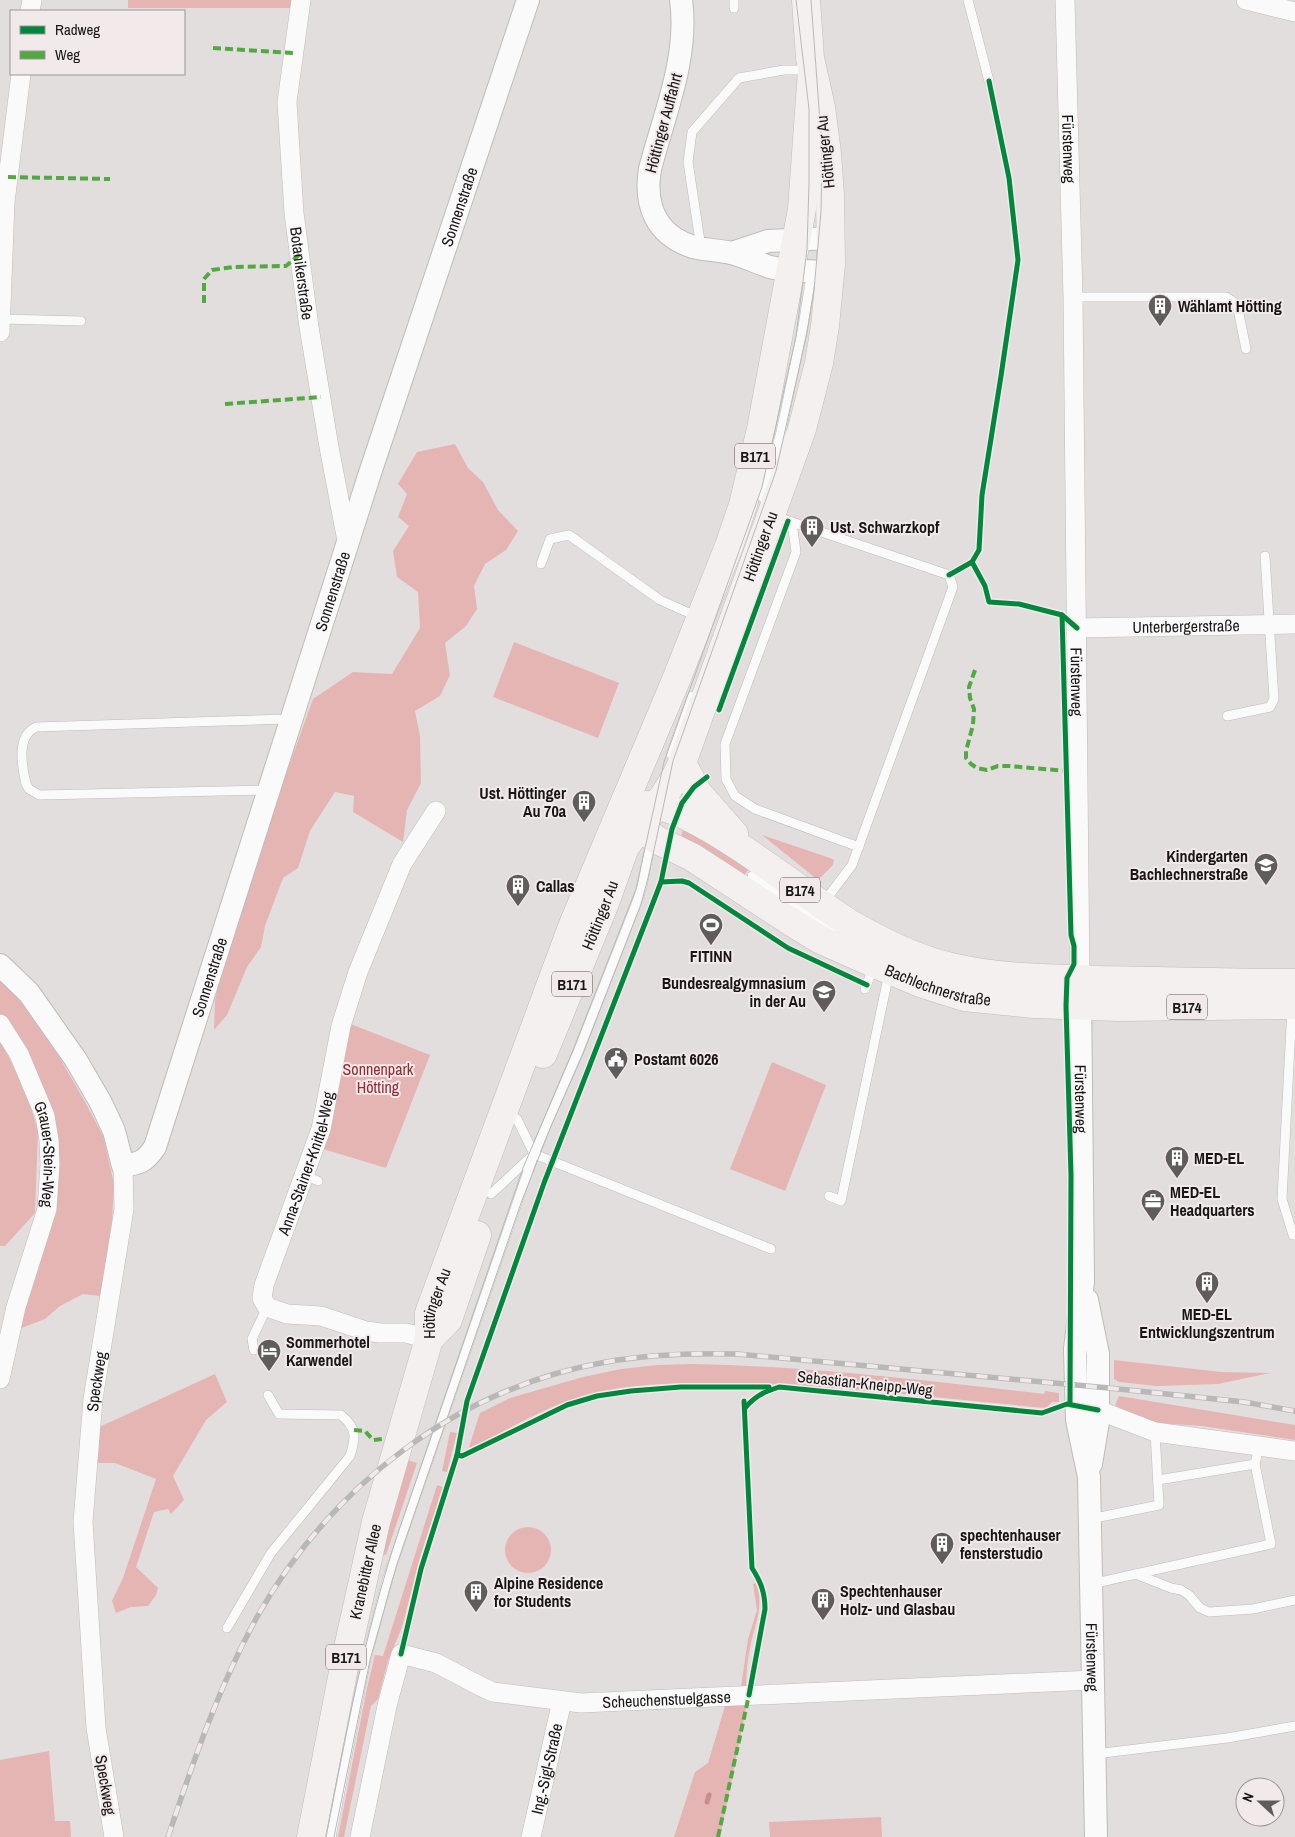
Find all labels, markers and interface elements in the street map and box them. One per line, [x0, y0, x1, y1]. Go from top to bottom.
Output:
legend [10, 10, 185, 75]
text: Radweg [55, 19, 100, 40]
text: Weg [55, 44, 80, 65]
street label: Höttinger Auffahrt [639, 70, 687, 175]
street label: Fürstenweg [1057, 114, 1081, 184]
street label: Höttinger Au [810, 115, 840, 189]
street label: Sonnenstraße [435, 164, 482, 249]
street label: Botanikerstraße [285, 226, 319, 321]
building icon: Wählamt Hötting [1147, 293, 1173, 327]
place label: Wählamt Hötting [1178, 295, 1282, 317]
road number: B171 [735, 444, 775, 468]
street label: Höttinger Au [737, 508, 783, 584]
building icon: Ust. Schwarzkopf [799, 514, 825, 548]
place label: Ust. Schwarzkopf [830, 516, 940, 538]
street label: Sonnenstraße [309, 549, 355, 634]
street label: Unterbergerstraße [1132, 614, 1240, 638]
street label: Fürstenweg [1066, 647, 1088, 717]
place label: Ust. Höttinger Au 70a [479, 782, 567, 822]
building icon: Ust. Höttinger Au 70a [571, 789, 597, 823]
place label: Kindergarten Bachlechnerstraße [1130, 845, 1248, 885]
school or university icon: Kindergarten Bachlechnerstraße [1253, 852, 1279, 886]
building icon: Callas [505, 873, 531, 907]
place label: Callas [536, 875, 575, 897]
street label: Höttinger Au [576, 877, 623, 953]
road number: B174 [780, 878, 820, 902]
sports icon: FITINN [698, 912, 724, 946]
street label: Sonnenstraße [186, 935, 232, 1020]
place label: FITINN [690, 945, 732, 967]
street label: Bachlechnerstraße [882, 959, 992, 1011]
road number: B171 [552, 972, 592, 996]
place label: Bundesrealgymnasium in der Au [662, 972, 806, 1012]
school or university icon: Bundesrealgymnasium in der Au [811, 979, 837, 1013]
road number: B174 [1167, 994, 1207, 1020]
public building icon: Postamt 6026 [603, 1046, 629, 1080]
place label: Postamt 6026 [634, 1048, 719, 1070]
park label: Sonnenpark Hötting [343, 1058, 414, 1098]
street label: Fürstenweg [1070, 1065, 1092, 1134]
street label: Anna-Stainer-Knittel-Weg [272, 1089, 339, 1239]
street label: Grauer-Stein-Weg [29, 1098, 61, 1209]
building icon: MED-EL [1164, 1145, 1190, 1179]
place label: MED-EL [1194, 1147, 1244, 1169]
place label: MED-EL Headquarters [1170, 1181, 1255, 1221]
office icon: MED-EL Headquarters [1140, 1188, 1166, 1222]
street label: Höttinger Au [418, 1265, 456, 1339]
building icon: MED-EL Entwicklungszentrum [1194, 1270, 1220, 1304]
place label: MED-EL Entwicklungszentrum [1139, 1303, 1275, 1343]
place label: Sommerhotel Karwendel [286, 1331, 370, 1371]
hotel icon: Sommerhotel Karwendel [256, 1338, 282, 1372]
street label: Speckweg [81, 1349, 112, 1412]
street label: Sebastian-Kneipp-Weg [796, 1365, 935, 1401]
street label: Kranebitter Allee [344, 1522, 386, 1621]
place label: spechtenhauser fensterstudio [960, 1524, 1062, 1564]
building icon: spechtenhauser fensterstudio [929, 1531, 955, 1565]
place label: Alpine Residence for Students [494, 1572, 603, 1612]
building icon: Alpine Residence for Students [463, 1579, 489, 1613]
place label: Spechtenhauser Holz- und Glasbau [840, 1580, 955, 1620]
building icon: Spechtenhauser Holz- und Glasbau [810, 1587, 836, 1621]
street label: Fürstenweg [1081, 1623, 1104, 1692]
road number: B171 [326, 1644, 366, 1670]
street label: Scheuchenstuelgasse [602, 1685, 731, 1713]
street label: Ing.-Sigl-Straße [526, 1721, 568, 1816]
street label: Speckweg [90, 1753, 122, 1817]
north arrow [1235, 1777, 1285, 1827]
text: N [1238, 1790, 1258, 1804]

